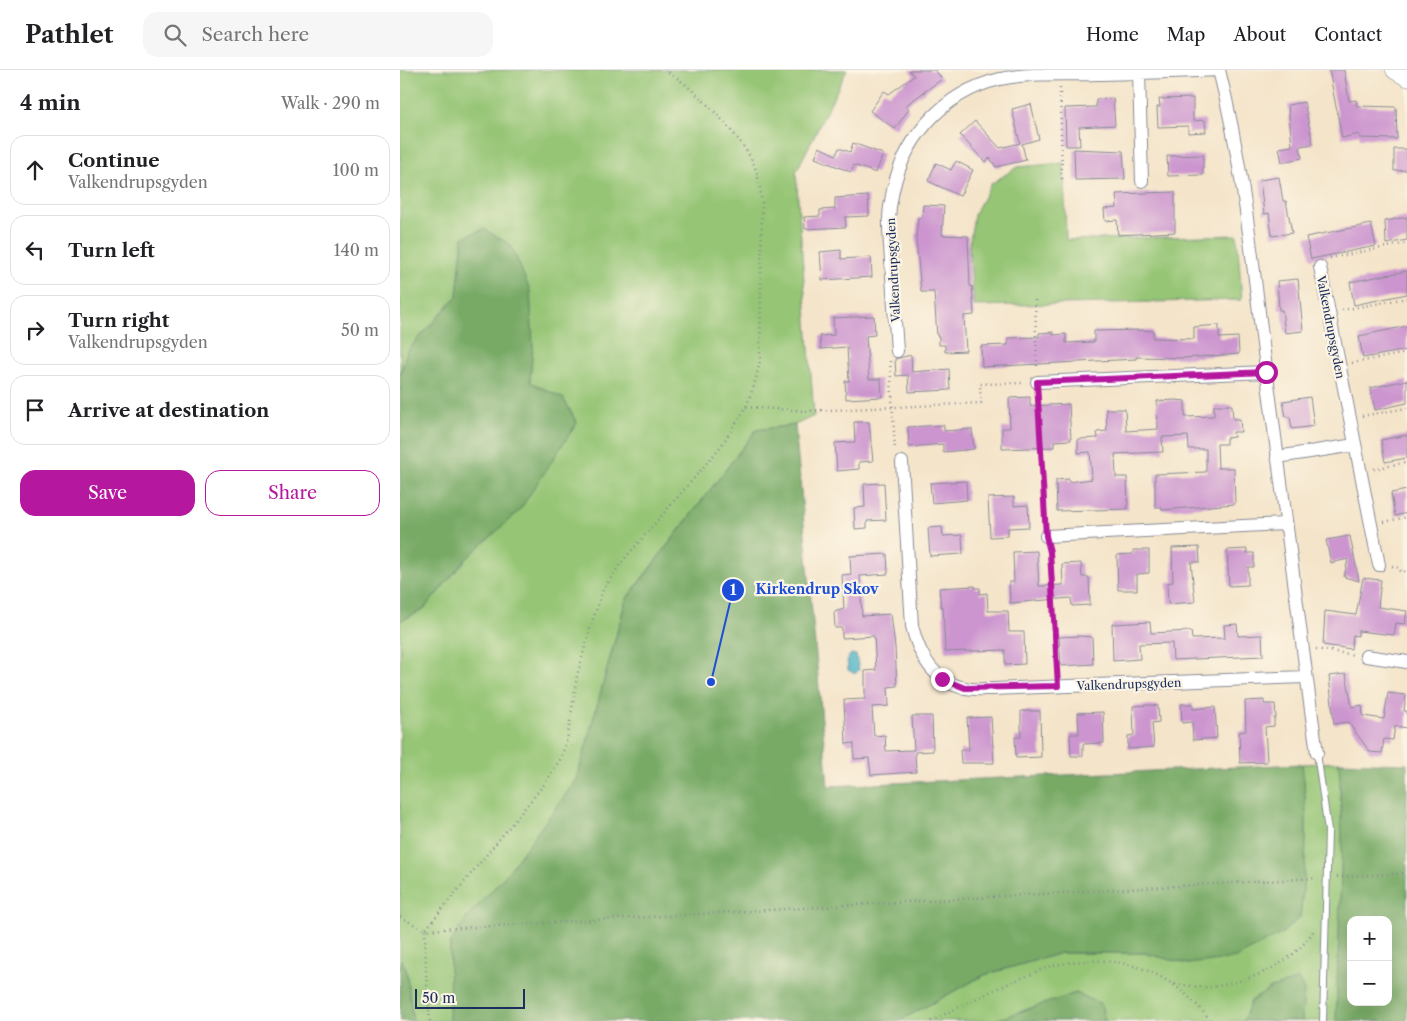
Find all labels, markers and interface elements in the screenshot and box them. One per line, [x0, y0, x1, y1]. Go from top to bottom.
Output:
search box [143, 12, 493, 57]
text: Pathlet [25, 20, 113, 49]
icon: search [161, 21, 189, 49]
text: Search here [201, 23, 309, 46]
text: Home [1086, 24, 1139, 46]
text: Map [1167, 24, 1205, 46]
text: About [1233, 24, 1286, 46]
text: Contact [1314, 24, 1382, 46]
text: 4 min [20, 90, 81, 115]
text: Walk · 290 m [281, 93, 380, 113]
text: Continue [68, 149, 160, 172]
icon: ahead [21, 156, 49, 184]
text: 100 m [333, 160, 379, 180]
text: Valkendrupsgyden [68, 172, 208, 192]
street label: Valkendrupsgyden [883, 217, 903, 324]
icon: left [21, 236, 49, 264]
text: Turn left [68, 239, 155, 262]
text: 140 m [334, 240, 379, 260]
street label: Valkendrupsgyden [1313, 273, 1348, 380]
text: Turn right [68, 309, 169, 332]
icon: right [21, 316, 49, 344]
text: 50 m [341, 320, 379, 340]
text: Valkendrupsgyden [68, 332, 208, 352]
route start [1255, 361, 1278, 384]
icon: arrive [21, 396, 49, 424]
text: Arrive at destination [68, 399, 269, 422]
button: Save [20, 470, 195, 516]
button: Share [205, 470, 380, 516]
callout: Kirkendrup Skov [721, 575, 889, 604]
text: 1 [730, 580, 737, 599]
text: Kirkendrup Skov [755, 580, 879, 598]
route end [931, 668, 954, 691]
street label: Valkendrupsgyden [1075, 675, 1182, 693]
map controls [1347, 916, 1392, 1006]
button: + [1347, 916, 1392, 961]
button: − [1347, 961, 1392, 1006]
scale bar [415, 986, 525, 1009]
text: 50 m [422, 989, 455, 1007]

